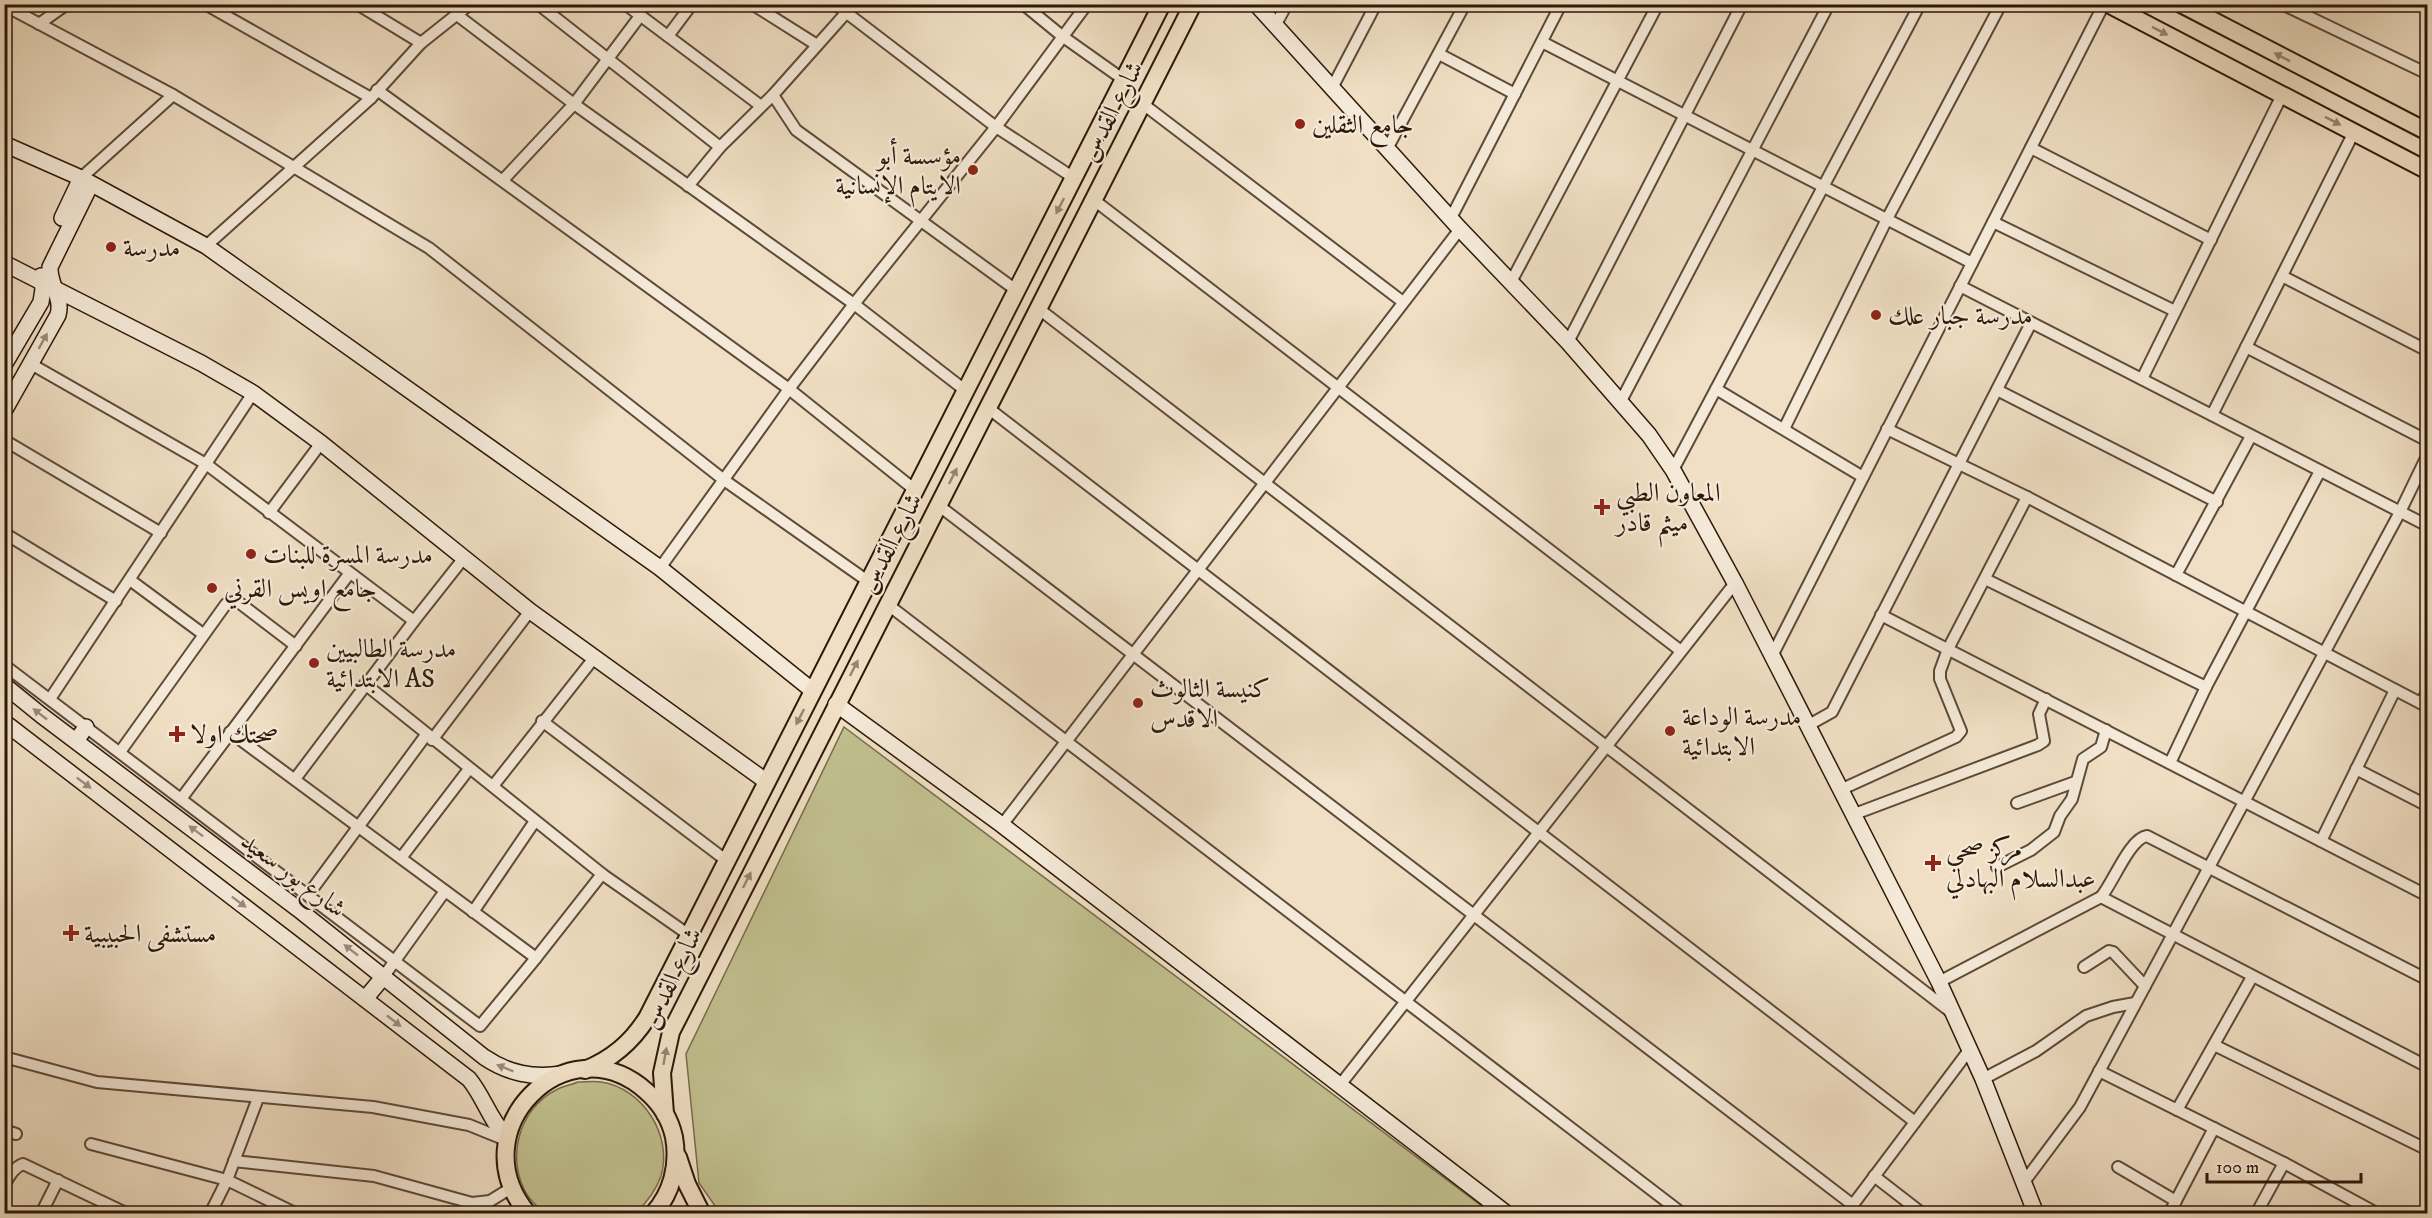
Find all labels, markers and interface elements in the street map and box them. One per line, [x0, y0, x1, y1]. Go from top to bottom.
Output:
one-way arrow [2151, 27, 2168, 36]
one-way arrow [2273, 52, 2291, 62]
street label: شارع القدس [1073, 56, 1155, 169]
place label: جامع الثقلين [1312, 109, 1413, 148]
one-way arrow [2325, 116, 2342, 126]
marker: جامع الثقلين [1293, 117, 1307, 131]
place label: مؤسسة أبو الايتام الإنسانية [835, 138, 961, 208]
marker: مؤسسة أبو الايتام الإنسانية [966, 163, 980, 177]
one-way arrow [1055, 198, 1064, 215]
place label: مدرسة [123, 232, 180, 265]
marker: مدرسة [104, 240, 118, 254]
place label: مدرسة جبار علك [1888, 300, 2033, 333]
marker: مدرسة جبار علك [1869, 308, 1883, 322]
one-way arrow [38, 332, 48, 349]
one-way arrow [948, 467, 958, 484]
place label: المعاون الطبي ميثم قادر [1613, 477, 1721, 548]
street label: شارع القدس [852, 488, 934, 601]
marker: المعاون الطبي ميثم قادر [1593, 498, 1611, 516]
place label: مدرسة المسرة للبنات [263, 539, 433, 572]
marker: مدرسة المسرة للبنات [244, 547, 258, 561]
place label: جامع اويس القرني [224, 573, 377, 612]
marker: جامع اويس القرني [205, 581, 219, 595]
place label: مدرسة الطالبيين الابتدائية AS [326, 633, 456, 696]
marker: مدرسة الطالبيين الابتدائية AS [307, 656, 321, 670]
one-way arrow [850, 660, 859, 677]
place label: كنيسة الثالوث الاقدس [1150, 673, 1270, 736]
marker: كنيسة الثالوث الاقدس [1131, 696, 1145, 710]
place label: مدرسة الوداعة الابتدائية [1682, 701, 1801, 764]
one-way arrow [32, 707, 48, 720]
one-way arrow [795, 709, 805, 726]
place label: صحتك اولا [190, 719, 278, 752]
marker: مدرسة الوداعة الابتدائية [1663, 724, 1677, 738]
marker: صحتك اولا [168, 725, 186, 743]
one-way arrow [77, 777, 92, 789]
one-way arrow [188, 825, 204, 837]
street label: شارع بور سعيد [231, 825, 352, 929]
place label: مركز صحي عبدالسلام البهادلي [1946, 833, 2096, 901]
marker: مركز صحي عبدالسلام البهادلي [1924, 854, 1942, 872]
one-way arrow [743, 871, 752, 888]
one-way arrow [231, 896, 247, 908]
place label: مستشفى الحبيبية [84, 918, 216, 952]
street label: شارع القدس [634, 922, 714, 1037]
marker: مستشفى الحبيبية [62, 924, 80, 942]
one-way arrow [343, 944, 358, 956]
one-way arrow [385, 1015, 401, 1027]
one-way arrow [660, 1046, 669, 1065]
one-way arrow [495, 1063, 513, 1073]
scale bar [2207, 1146, 2362, 1184]
text: 100 m [2216, 1157, 2259, 1179]

